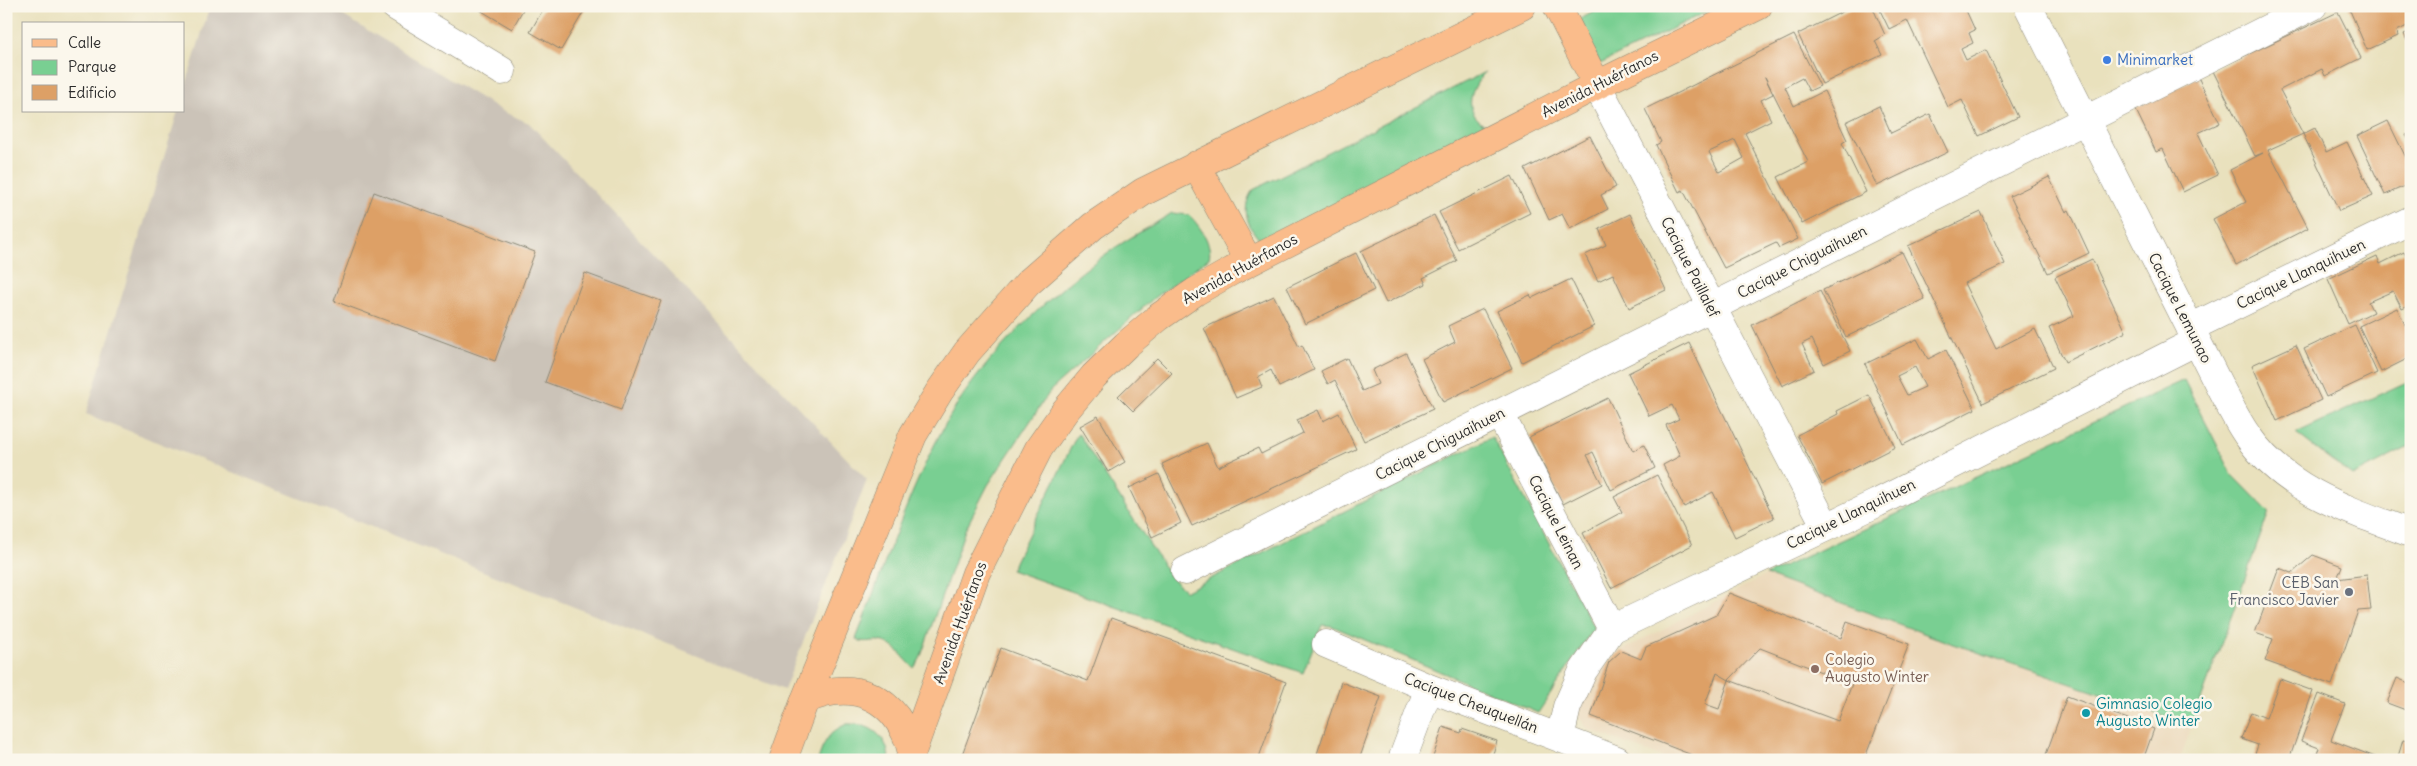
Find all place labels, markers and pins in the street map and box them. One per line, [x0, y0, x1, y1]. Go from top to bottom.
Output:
place label: Minimarket [2117, 50, 2193, 69]
marker: Minimarket [2101, 54, 2113, 66]
place label: CEB San Francisco Javier [2230, 573, 2339, 609]
marker: CEB San Francisco Javier [2343, 586, 2355, 598]
place label: Colegio Augusto Winter [1825, 650, 1929, 686]
marker: Colegio Augusto Winter [1809, 663, 1821, 675]
place label: Gimnasio Colegio Augusto Winter [2096, 694, 2213, 730]
marker: Gimnasio Colegio Augusto Winter [2080, 707, 2092, 719]

